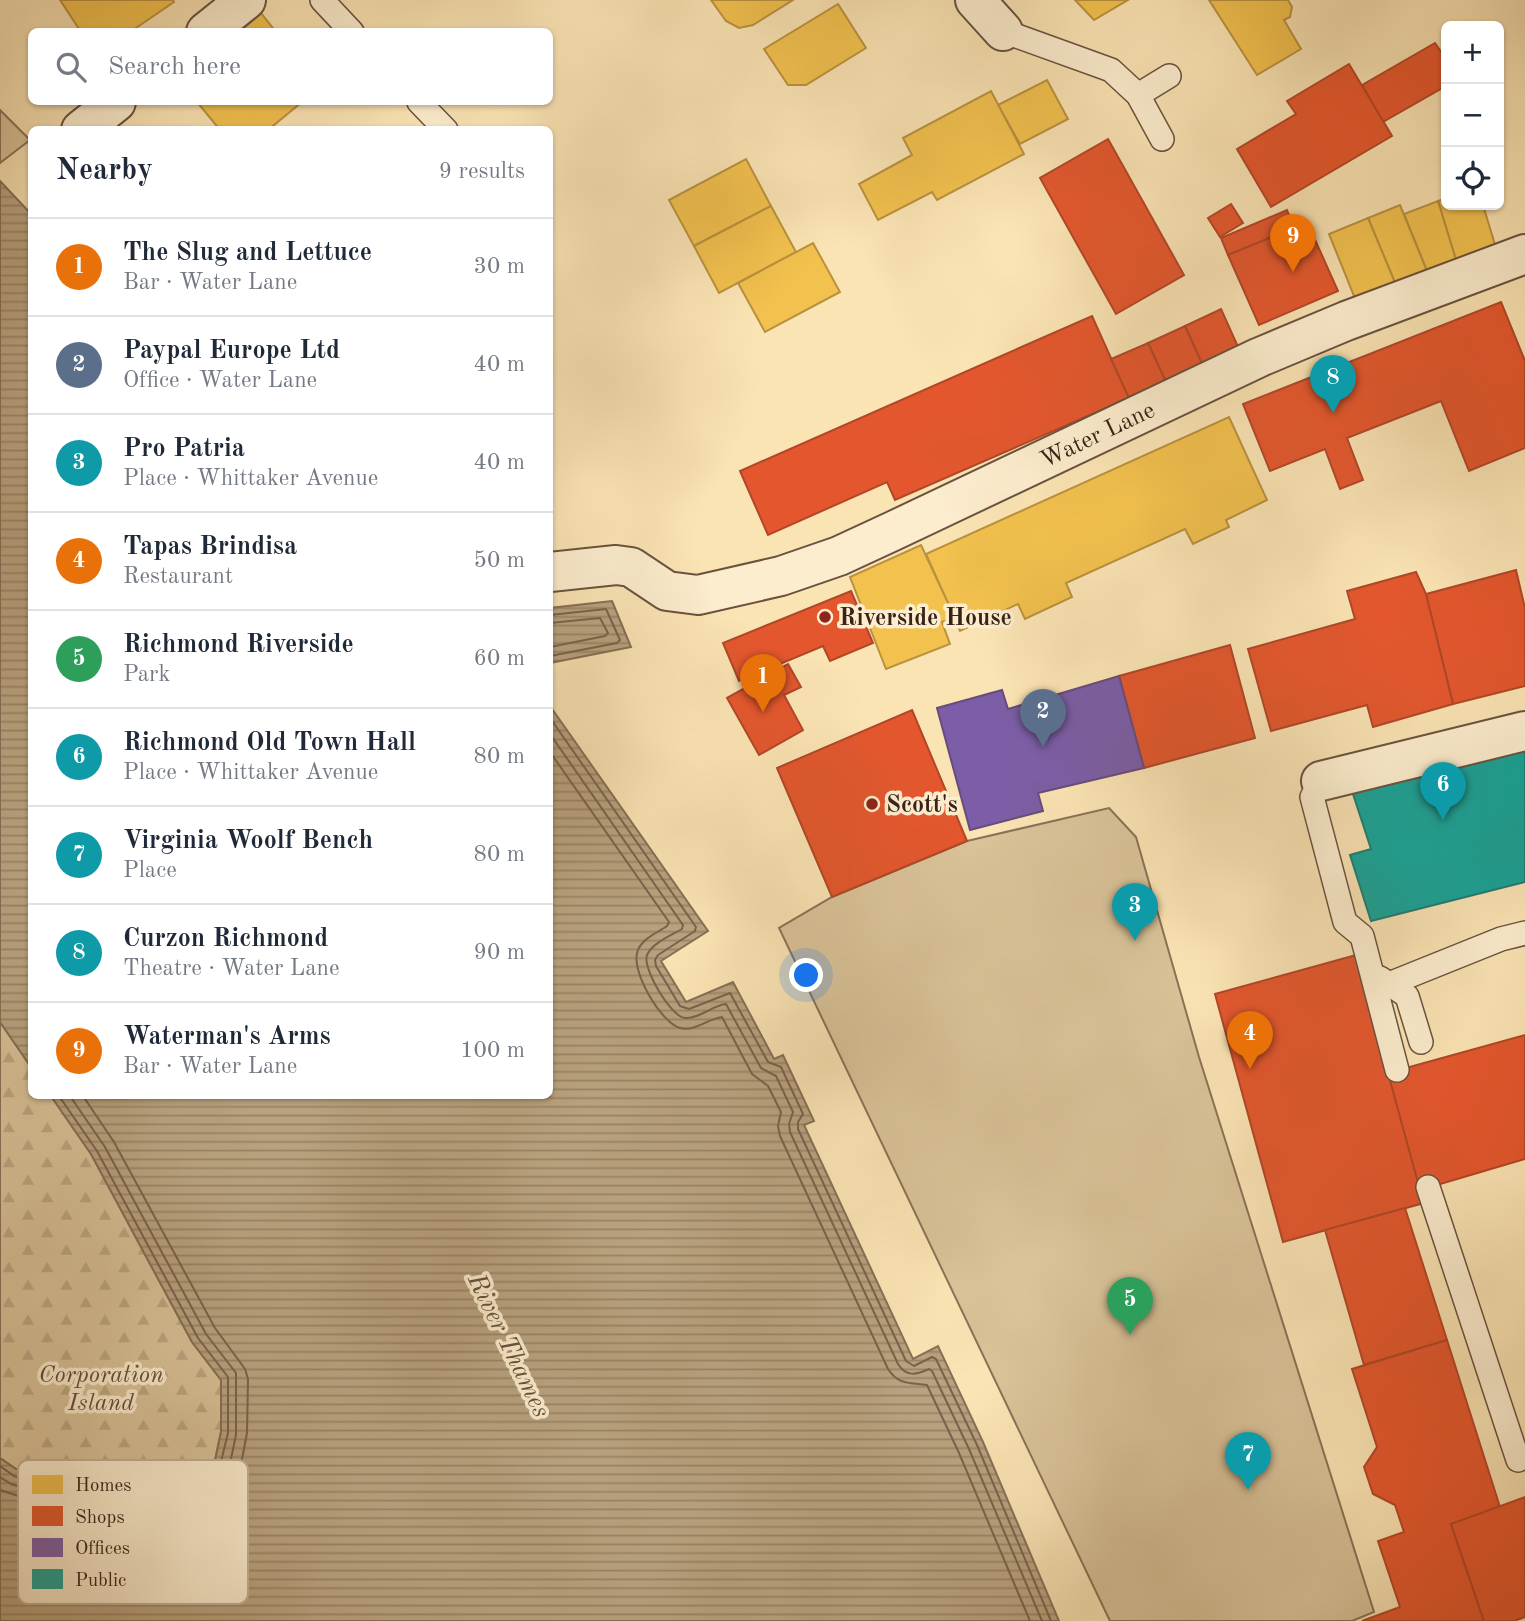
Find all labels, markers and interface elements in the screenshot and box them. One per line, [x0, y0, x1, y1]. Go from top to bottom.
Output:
map controls [1441, 21, 1504, 210]
button: + [1441, 21, 1504, 84]
search box [28, 28, 553, 105]
icon: search [52, 48, 90, 86]
text: Search here [108, 54, 241, 80]
button: − [1441, 84, 1504, 147]
button: locate [1441, 147, 1504, 210]
text: Nearby [56, 156, 153, 186]
text: 9 results [439, 160, 525, 183]
pin: 9 [1270, 214, 1316, 272]
text: The Slug and Lettuce [123, 240, 372, 266]
text: 1 [72, 255, 86, 278]
text: 30 m [474, 255, 525, 278]
text: Bar · Water Lane [123, 271, 297, 294]
text: Paypal Europe Ltd [123, 338, 340, 364]
text: 2 [72, 353, 86, 376]
text: 40 m [474, 353, 525, 376]
pin: 8 [1310, 355, 1356, 413]
text: Office · Water Lane [123, 369, 317, 392]
street label: Water Lane [1037, 399, 1159, 473]
text: Pro Patria [123, 436, 245, 462]
text: 3 [72, 451, 86, 474]
text: 40 m [474, 451, 525, 474]
text: Place · Whittaker Avenue [123, 467, 378, 490]
text: Tapas Brindisa [123, 534, 297, 560]
text: 4 [72, 549, 86, 572]
text: 50 m [474, 549, 525, 572]
text: Restaurant [123, 565, 233, 588]
place label: Riverside House [839, 607, 1012, 631]
marker: Riverside House [817, 609, 833, 625]
text: Richmond Riverside [123, 632, 354, 658]
text: 5 [72, 647, 86, 670]
text: 60 m [474, 647, 525, 670]
pin: 1 [740, 654, 786, 712]
text: Park [123, 663, 170, 686]
pin: 2 [1020, 689, 1066, 747]
text: Richmond Old Town Hall [123, 730, 416, 756]
text: 6 [72, 745, 86, 768]
text: 80 m [474, 745, 525, 768]
text: Place · Whittaker Avenue [123, 761, 378, 784]
pin: 6 [1420, 762, 1466, 820]
place label: Scott's [886, 794, 958, 818]
marker: Scott's [864, 796, 880, 812]
text: Virginia Woolf Bench [123, 828, 373, 854]
text: 7 [72, 843, 86, 866]
text: 80 m [474, 843, 525, 866]
text: Place [123, 859, 177, 882]
pin: 3 [1112, 883, 1158, 941]
text: Curzon Richmond [123, 926, 328, 952]
text: 8 [72, 941, 86, 964]
text: 90 m [474, 941, 525, 964]
text: Theatre · Water Lane [123, 957, 340, 980]
your location [789, 958, 823, 992]
pin: 4 [1227, 1011, 1273, 1069]
text: Waterman's Arms [123, 1024, 331, 1050]
text: 9 [72, 1039, 86, 1062]
text: 100 m [460, 1039, 525, 1062]
text: Bar · Water Lane [123, 1055, 297, 1078]
water label: River Thames [462, 1269, 554, 1422]
pin: 5 [1107, 1277, 1153, 1335]
park label: Corporation Island [38, 1364, 164, 1416]
pin: 7 [1225, 1432, 1271, 1490]
legend [18, 1460, 248, 1604]
text: Homes [75, 1477, 131, 1496]
text: Shops [75, 1509, 125, 1528]
text: Offices [75, 1540, 130, 1559]
text: Public [75, 1572, 126, 1591]

